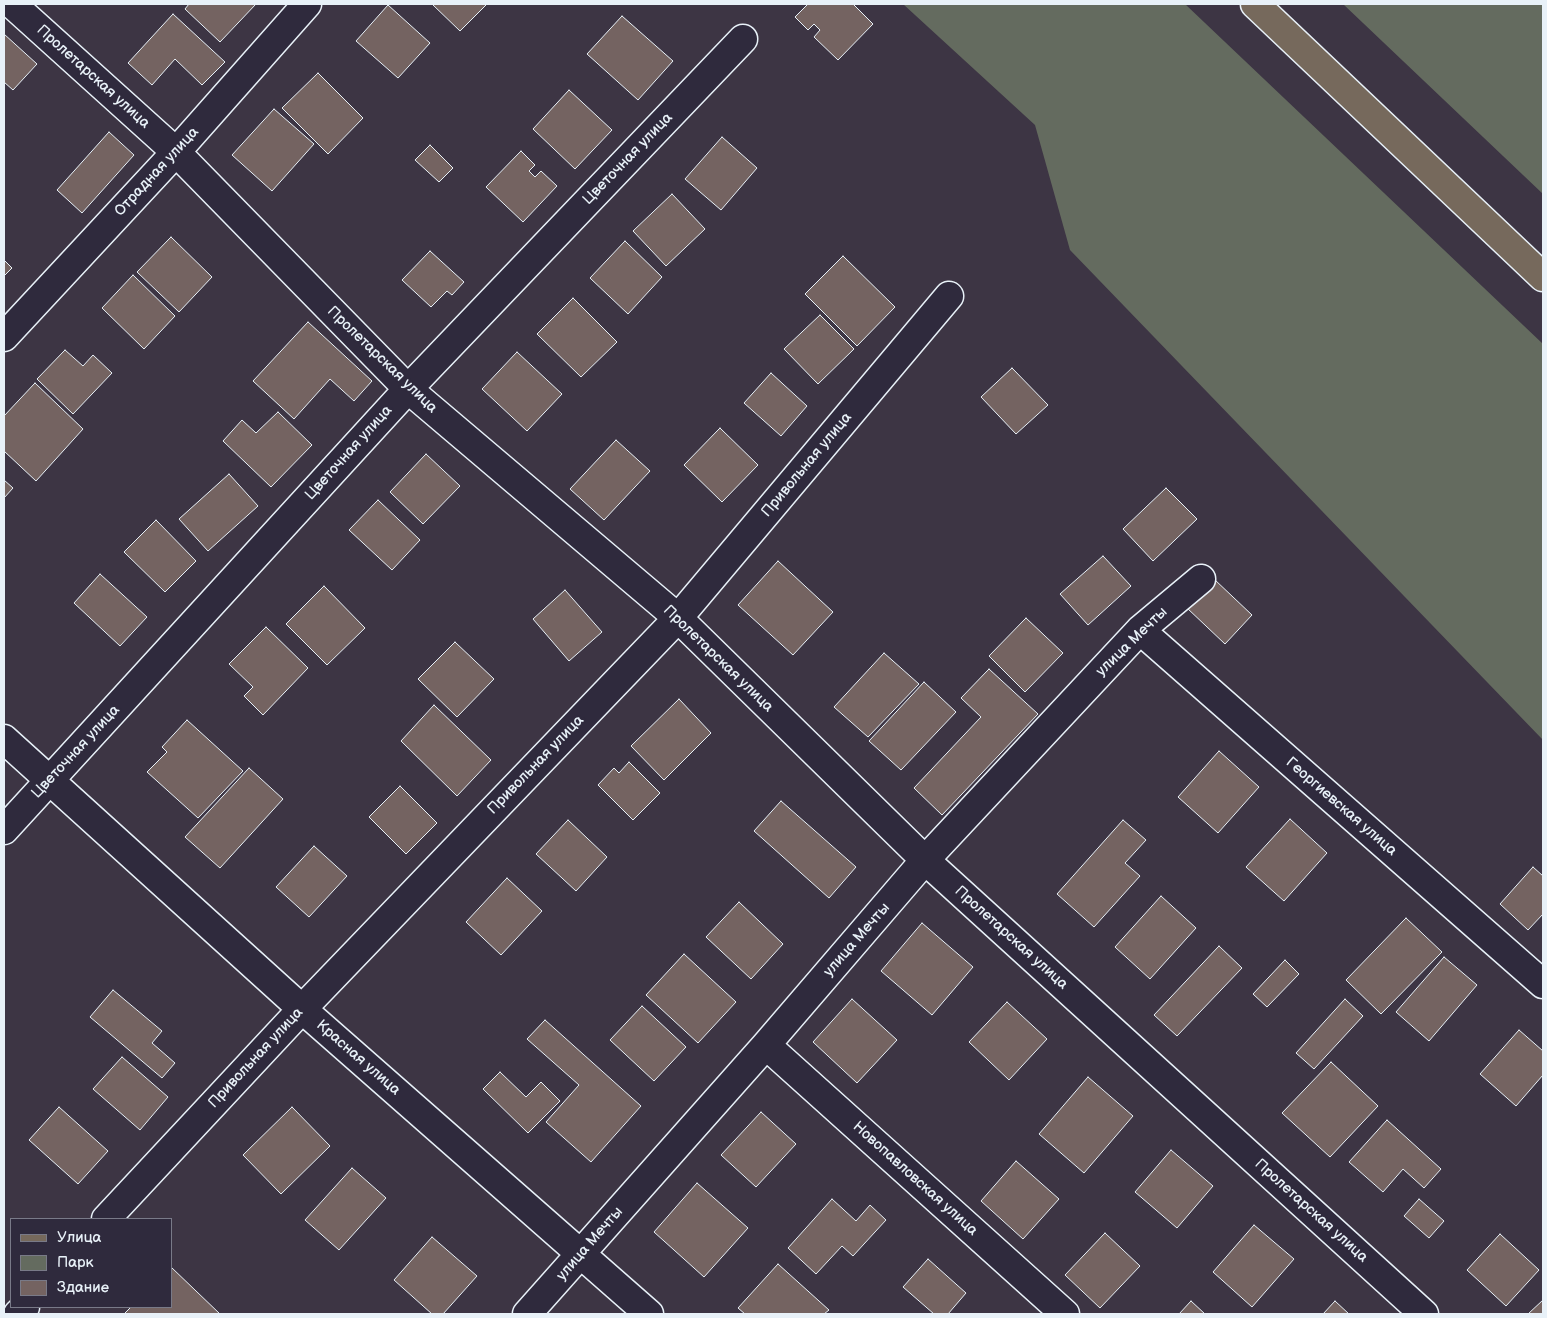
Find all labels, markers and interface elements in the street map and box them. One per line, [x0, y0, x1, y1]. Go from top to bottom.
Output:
street label: Пролетарская улица [33, 21, 153, 133]
street label: Цветочная улица [579, 109, 677, 209]
street label: Отрадная улица [111, 124, 203, 220]
street label: Пролетарская улица [323, 303, 441, 417]
street label: Цветочная улица [302, 402, 396, 504]
street label: Привольная улица [758, 409, 856, 521]
street label: Пролетарская улица [659, 602, 777, 716]
street label: улица Мечты [1093, 604, 1171, 680]
street label: Цветочная улица [28, 702, 124, 802]
street label: Привольная улица [484, 712, 588, 818]
street label: Георгиевская улица [1282, 754, 1400, 860]
street label: Пролетарская улица [951, 882, 1071, 994]
street label: улица Мечты [820, 899, 894, 981]
street label: Привольная улица [205, 1004, 307, 1112]
street label: Красная улица [312, 1017, 404, 1099]
street label: Новопавловская улица [849, 1118, 981, 1240]
street label: Пролетарская улица [1251, 1155, 1371, 1267]
street label: улица Мечты [553, 1203, 627, 1285]
legend [10, 1218, 172, 1308]
text: Улица [57, 1228, 101, 1247]
text: Парк [57, 1253, 94, 1272]
text: Здание [57, 1278, 109, 1297]

